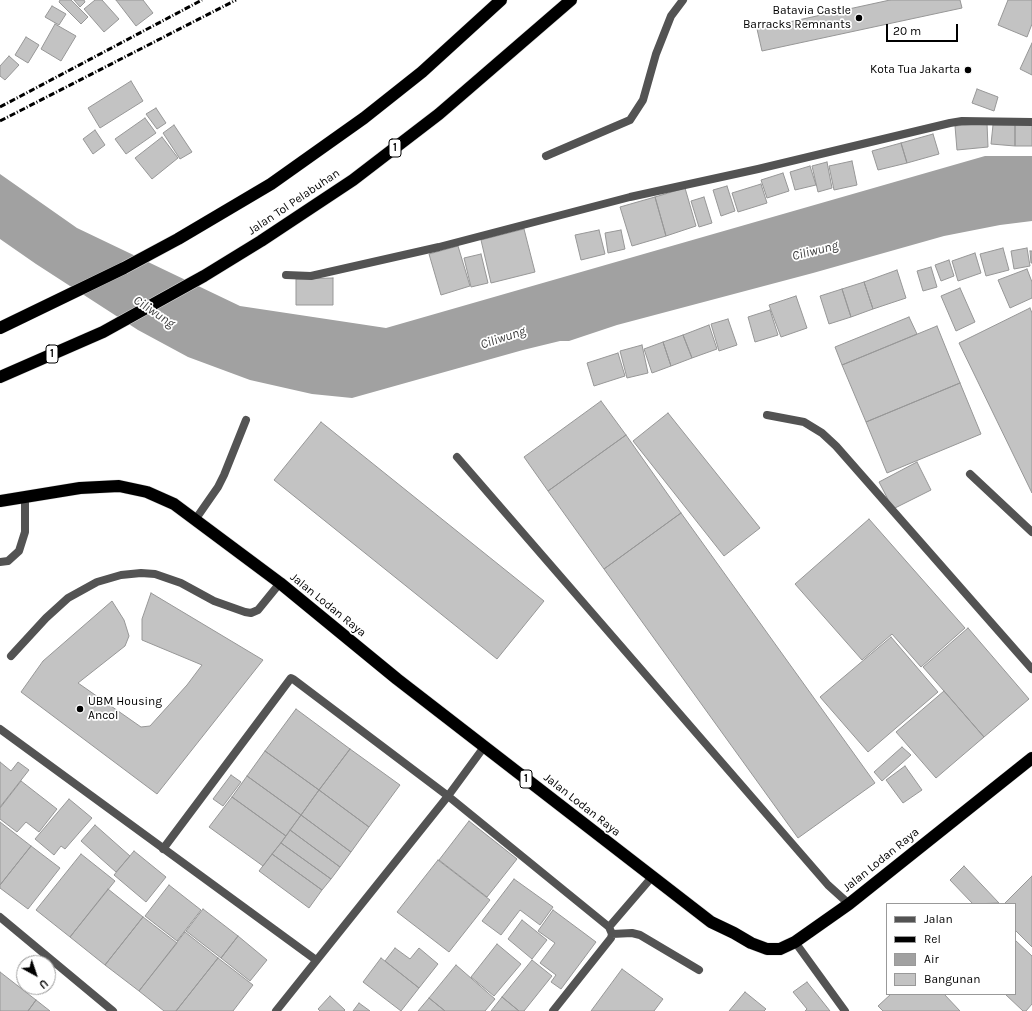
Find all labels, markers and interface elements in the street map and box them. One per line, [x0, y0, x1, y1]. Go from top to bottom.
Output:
place label: Batavia Castle Barracks Remnants [743, 4, 851, 32]
marker: Batavia Castle Barracks Remnants [854, 13, 864, 23]
scale bar [888, 16, 960, 42]
text: 20 m [893, 24, 921, 38]
place label: Kota Tua Jakarta [870, 63, 960, 77]
marker: Kota Tua Jakarta [963, 65, 973, 75]
road number: 1 [389, 139, 401, 157]
street label: Jalan Tol Pelabuhan [245, 166, 343, 238]
water label: Ciliwung [790, 238, 840, 264]
water label: Ciliwung [130, 292, 178, 332]
water label: Ciliwung [478, 323, 528, 353]
road number: 1 [46, 345, 58, 363]
street label: Jalan Lodan Raya [287, 570, 369, 640]
place label: UBM Housing Ancol [88, 695, 162, 723]
marker: UBM Housing Ancol [75, 704, 85, 714]
road number: 1 [520, 770, 532, 788]
street label: Jalan Lodan Raya [541, 771, 623, 839]
street label: Jalan Lodan Raya [840, 825, 922, 895]
legend [886, 903, 1016, 995]
text: Jalan [924, 912, 953, 926]
text: Rel [924, 932, 941, 946]
text: Air [924, 952, 939, 966]
north arrow [16, 955, 56, 995]
text: Bangunan [924, 972, 980, 986]
text: U [36, 976, 50, 991]

